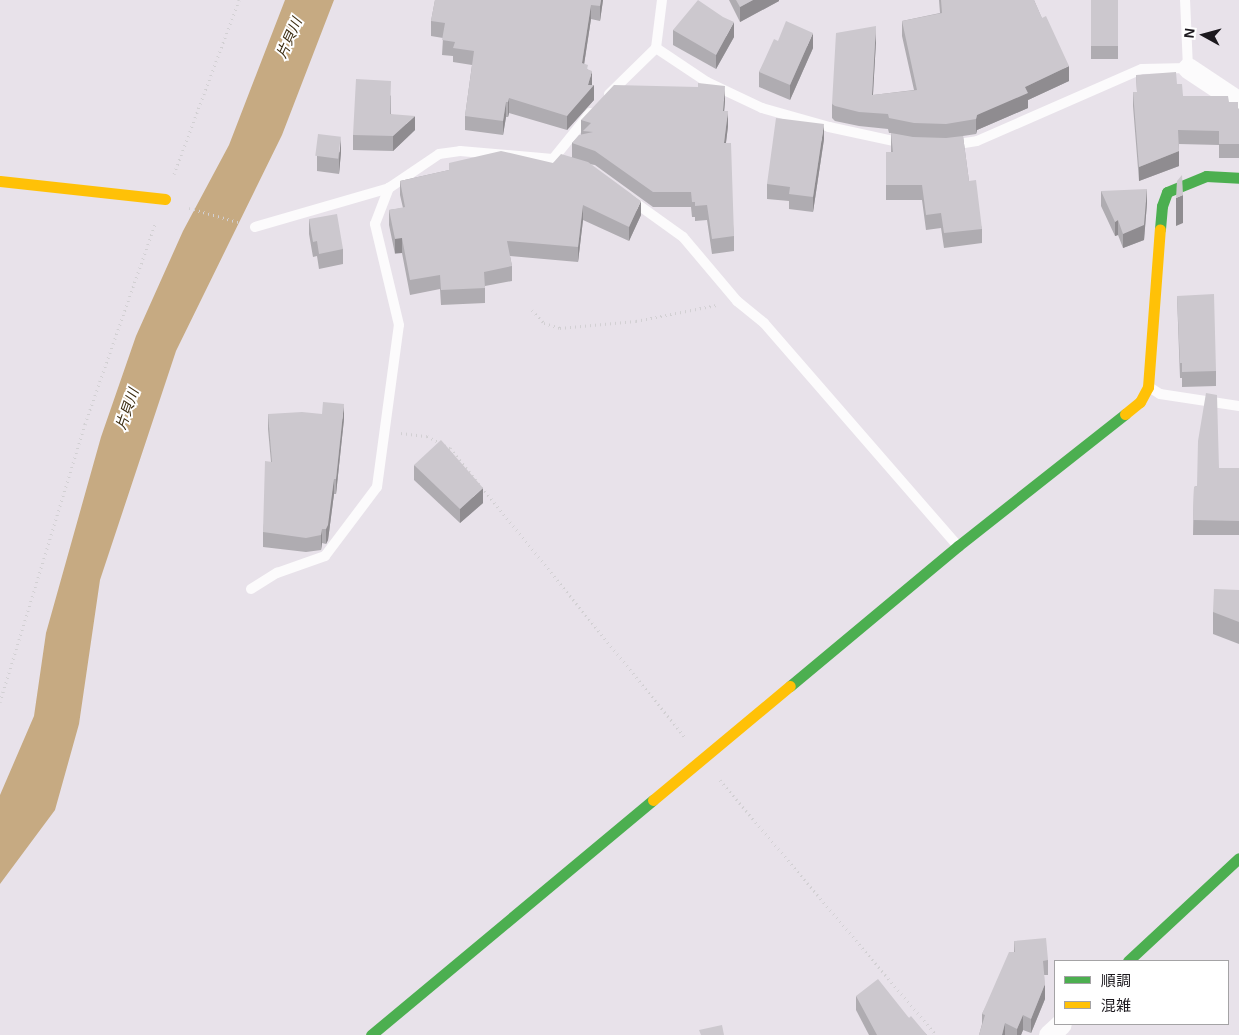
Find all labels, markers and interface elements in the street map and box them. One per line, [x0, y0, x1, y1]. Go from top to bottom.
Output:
north arrow [1179, 10, 1229, 60]
water label: 片貝川 [273, 15, 305, 61]
text: N [1181, 27, 1198, 39]
water label: 片貝川 [112, 386, 142, 432]
legend [1054, 960, 1229, 1025]
text: 順調 [1101, 972, 1131, 989]
text: 混雑 [1101, 997, 1131, 1014]

